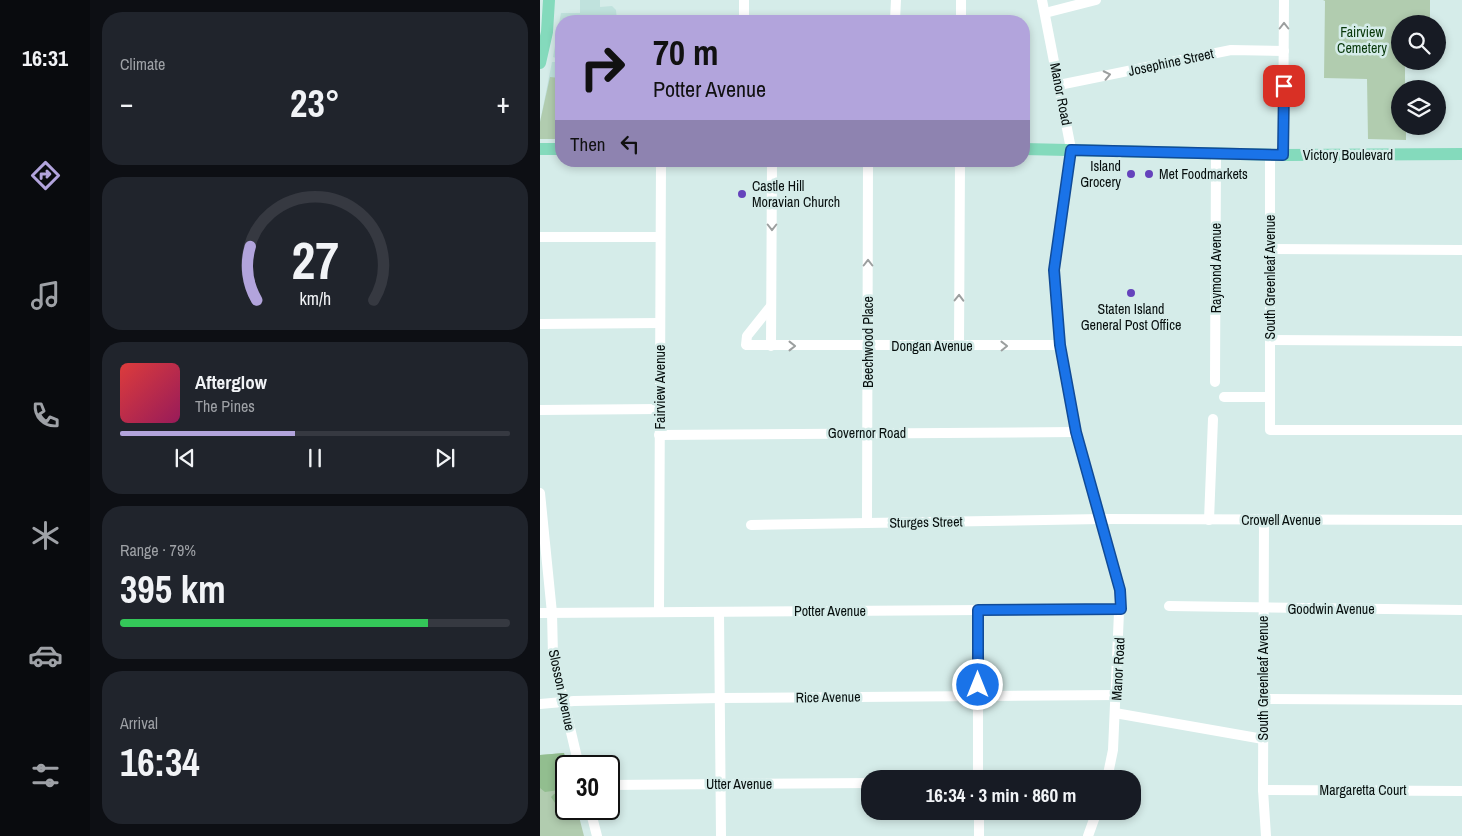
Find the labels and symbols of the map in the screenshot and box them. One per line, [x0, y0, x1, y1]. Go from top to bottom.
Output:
one-way arrow [1279, 21, 1289, 29]
park label: Fairview Cemetery [1337, 23, 1387, 57]
street label: Josephine Street [1127, 44, 1215, 80]
street label: Manor Road [1046, 61, 1076, 127]
pin [1263, 65, 1305, 107]
one-way arrow [1103, 70, 1111, 81]
street label: Victory Boulevard [1303, 146, 1393, 164]
place label: Island Grocery [1080, 157, 1121, 191]
place label: Met Foodmarkets [1159, 165, 1248, 183]
marker: Island Grocery [1125, 168, 1137, 180]
marker: Met Foodmarkets [1143, 168, 1155, 180]
place label: Castle Hill Moravian Church [752, 177, 840, 211]
marker: Castle Hill Moravian Church [736, 188, 748, 200]
street label: South Greenleaf Avenue [1261, 215, 1279, 339]
street label: Raymond Avenue [1207, 223, 1225, 313]
one-way arrow [767, 224, 777, 232]
one-way arrow [863, 259, 873, 266]
marker: Staten Island General Post Office [1125, 287, 1137, 299]
one-way arrow [954, 294, 964, 302]
street label: Beechwood Place [859, 296, 877, 388]
place label: Staten Island General Post Office [1081, 300, 1181, 334]
street label: Dongan Avenue [891, 337, 973, 355]
one-way arrow [788, 341, 796, 351]
one-way arrow [1001, 341, 1009, 351]
street label: Fairview Avenue [651, 345, 669, 429]
street label: Governor Road [828, 424, 906, 442]
street label: Crowell Avenue [1241, 511, 1321, 529]
street label: Sturges Street [889, 512, 963, 532]
street label: Goodwin Avenue [1287, 600, 1375, 618]
street label: Potter Avenue [794, 602, 866, 620]
street label: South Greenleaf Avenue [1254, 616, 1272, 740]
street label: Manor Road [1107, 637, 1129, 701]
street label: Slosson Avenue [545, 648, 579, 732]
position arrow [951, 658, 1003, 710]
street label: Rice Avenue [795, 687, 861, 707]
speed limit sign: 30 [555, 755, 620, 820]
street label: Utter Avenue [706, 775, 772, 793]
street label: Margaretta Court [1320, 781, 1406, 799]

